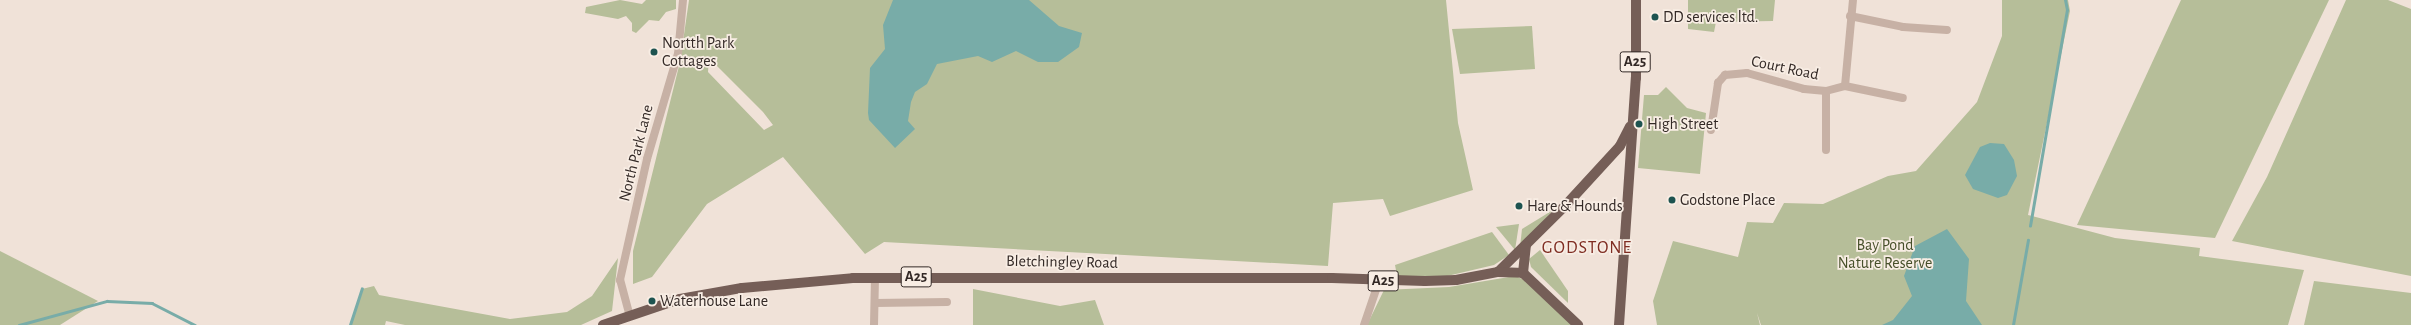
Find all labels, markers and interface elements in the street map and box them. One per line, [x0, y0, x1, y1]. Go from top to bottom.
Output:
place label: DD services ltd. [1663, 7, 1758, 27]
marker: DD services ltd. [1650, 12, 1660, 22]
place label: Nortth Park Cottages [662, 33, 734, 71]
marker: Nortth Park Cottages [649, 47, 659, 57]
road number: A25 [1619, 49, 1651, 75]
street label: Court Road [1749, 51, 1821, 85]
street label: North Park Lane [615, 102, 657, 204]
place label: High Street [1647, 114, 1718, 134]
marker: High Street [1634, 119, 1644, 129]
place label: Godstone Place [1680, 190, 1775, 210]
marker: Godstone Place [1667, 195, 1677, 205]
place label: Hare & Hounds [1527, 196, 1623, 216]
marker: Hare & Hounds [1514, 201, 1524, 211]
park label: Bay Pond Nature Reserve [1838, 235, 1932, 273]
district label: GODSTONE [1542, 237, 1632, 259]
street label: Bletchingley Road [1006, 251, 1118, 273]
road number: A25 [900, 264, 932, 290]
road number: A25 [1367, 268, 1399, 294]
place label: Waterhouse Lane [660, 291, 768, 311]
marker: Waterhouse Lane [647, 296, 657, 306]

